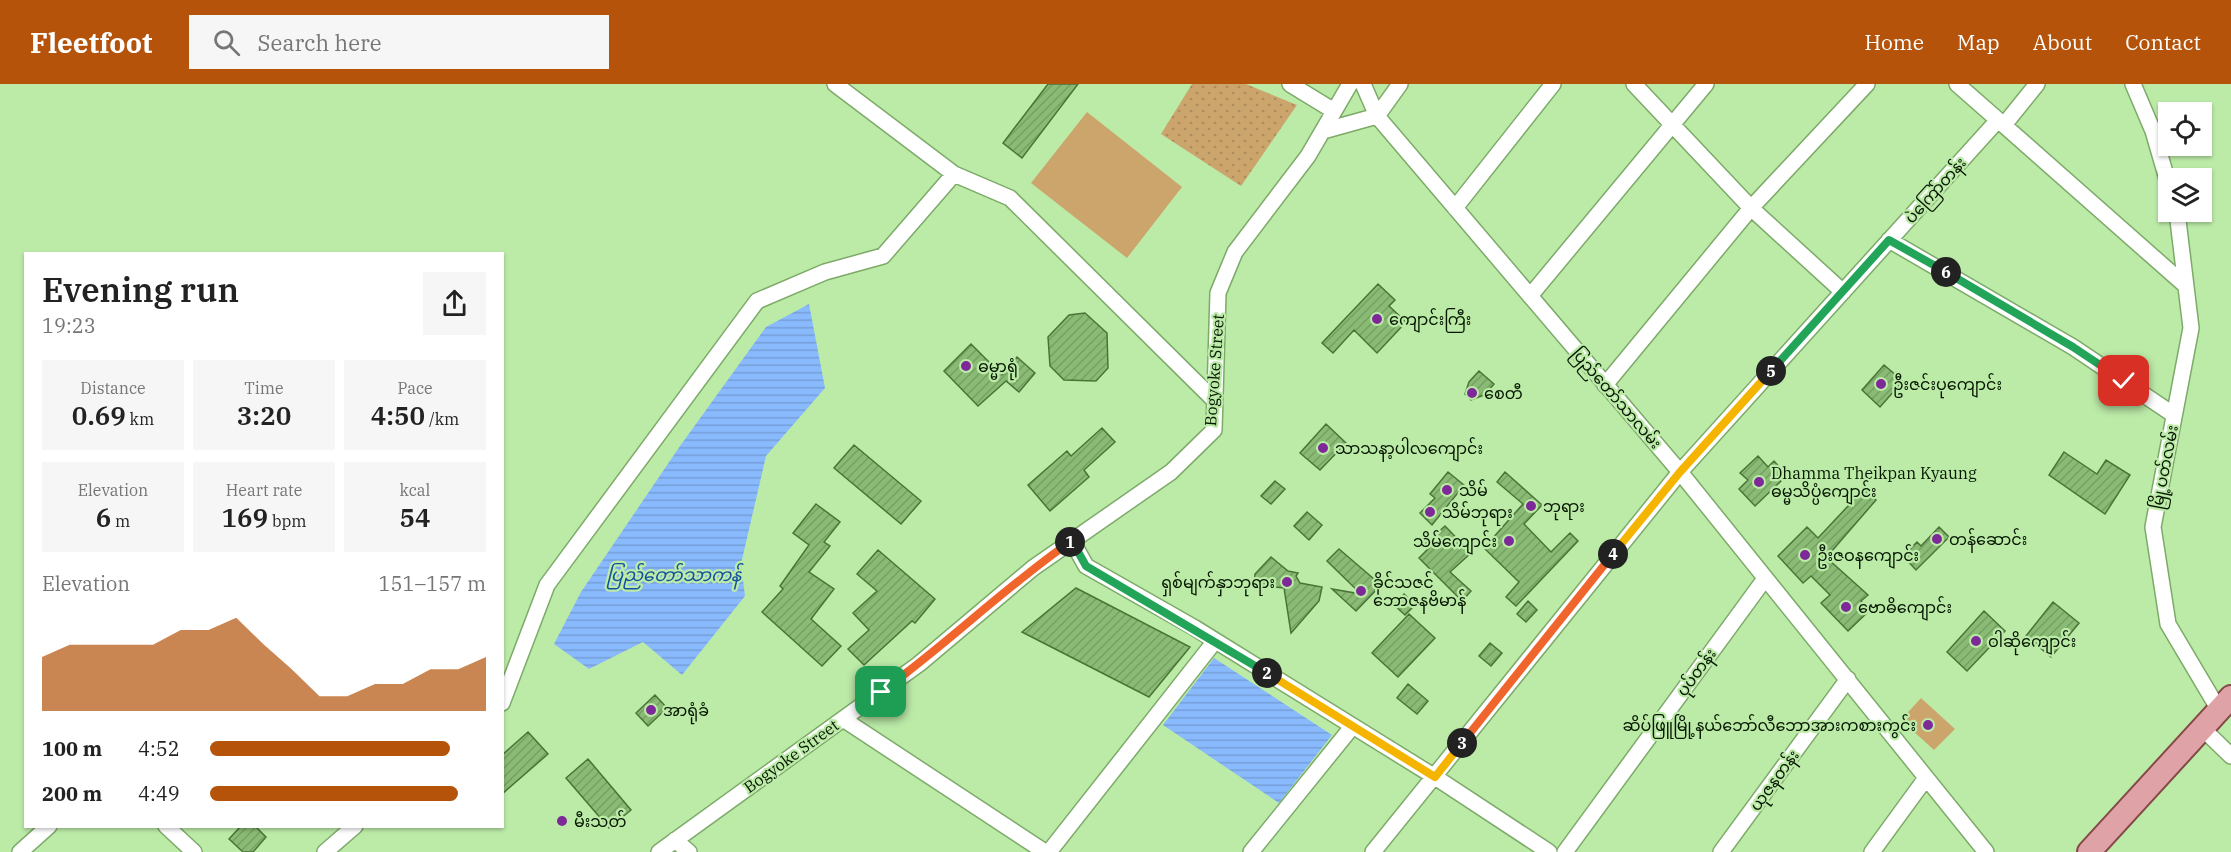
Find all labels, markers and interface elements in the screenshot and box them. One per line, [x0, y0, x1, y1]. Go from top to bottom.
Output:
search box [189, 15, 609, 69]
text: Fleetfoot [30, 24, 153, 61]
icon: search [210, 26, 243, 59]
text: Search here [258, 28, 381, 57]
text: Home [1864, 28, 1924, 56]
text: Map [1957, 28, 2000, 56]
text: About [2033, 28, 2092, 56]
text: Contact [2125, 28, 2201, 56]
map controls [2158, 102, 2212, 222]
button: locate [2158, 102, 2212, 156]
street label: ပဲကြော်တန်း [1899, 152, 1973, 230]
button: layers [2158, 168, 2212, 222]
pin: 6 [1931, 257, 1961, 287]
text: 6 [1941, 262, 1951, 282]
text: Evening run [42, 268, 239, 311]
button: share [423, 272, 486, 335]
place label: ကျောင်းကြီး [1389, 308, 1471, 333]
text: 19:23 [42, 312, 96, 339]
marker: ကျောင်းကြီး [1370, 312, 1384, 326]
street label: Bogyoke Street [1200, 313, 1228, 427]
street label: ပြည်တော်သာလမ်း [1565, 343, 1667, 455]
pin [2098, 355, 2149, 406]
place label: ဓမ္မာရုံ [978, 356, 1018, 381]
pin: 5 [1756, 356, 1786, 386]
marker: ဓမ္မာရုံ [959, 359, 973, 373]
text: 5 [1766, 361, 1776, 381]
icon: check [2107, 364, 2140, 397]
place label: ဦးဇင်းပုကျောင်း [1893, 373, 2002, 399]
marker: ဦးဇင်းပုကျောင်း [1874, 377, 1888, 391]
text: Distance [80, 378, 146, 398]
text: Time [244, 378, 284, 398]
text: Pace [397, 378, 433, 398]
place label: စေတီ [1484, 383, 1523, 403]
marker: စေတီ [1465, 386, 1479, 400]
text: 0.69 [72, 398, 126, 432]
text: 3:20 [237, 398, 291, 432]
text: 4:50 [371, 398, 425, 432]
text: km [126, 409, 154, 429]
text: /km [425, 409, 459, 429]
street label: မြို့ပတ်လမ်း [2145, 423, 2186, 511]
place label: သာသနာ့ပါလကျောင်း [1335, 437, 1483, 462]
marker: သာသနာ့ပါလကျောင်း [1316, 441, 1330, 455]
place label: Dhamma Theikpan Kyaung ဓမ္မသိပ္ပံကျောင်း [1771, 463, 1977, 505]
marker: Dhamma Theikpan Kyaung ဓမ္မသိပ္ပံကျောင်း [1752, 475, 1766, 489]
place label: သိမ် [1459, 479, 1488, 500]
text: Elevation [78, 480, 148, 500]
text: Heart rate [226, 480, 302, 500]
text: kcal [400, 480, 430, 500]
marker: သိမ် [1440, 483, 1454, 497]
place label: ဘုရား [1543, 496, 1585, 521]
marker: ဘုရား [1524, 499, 1538, 513]
text: 6 [96, 500, 111, 534]
text: 169 [221, 500, 268, 534]
text: 54 [399, 500, 431, 534]
place label: သိမ်ဘုရား [1442, 501, 1513, 527]
marker: သိမ်ဘုရား [1423, 505, 1437, 519]
text: m [111, 511, 130, 531]
text: bpm [268, 511, 307, 531]
pin: 1 [1055, 527, 1085, 557]
place label: တန်ဆောင်း [1949, 528, 2027, 553]
place label: သိမ်ကျောင်း [1413, 530, 1497, 555]
text: 1 [1065, 532, 1075, 552]
marker: တန်ဆောင်း [1930, 532, 1944, 546]
marker: သိမ်ကျောင်း [1502, 534, 1516, 548]
pin: 4 [1598, 539, 1628, 569]
text: 4 [1608, 544, 1618, 564]
place label: ဦးဇဝနကျောင်း [1817, 544, 1919, 569]
marker: ဦးဇဝနကျောင်း [1798, 548, 1812, 562]
water label: ပြည်တော်သာကန် [607, 562, 744, 590]
text: Elevation [42, 570, 130, 597]
text: 151–157 m [379, 570, 486, 597]
place label: ရှစ်မျက်နှာဘုရား [1161, 571, 1275, 597]
place label: ခိုင်သဇင် ဘောဇနဗိမာန် [1373, 571, 1466, 614]
marker: ရှစ်မျက်နှာဘုရား [1280, 575, 1294, 589]
marker: ခိုင်သဇင် ဘောဇနဗိမာန် [1354, 584, 1368, 598]
place label: ဗောဓိကျောင်း [1858, 596, 1952, 621]
marker: ဗောဓိကျောင်း [1839, 600, 1853, 614]
place label: ဝါဆိုကျောင်း [1988, 630, 2076, 656]
marker: ဝါဆိုကျောင်း [1969, 634, 1983, 648]
street label: ပုပ်တန်း [1671, 644, 1724, 703]
pin: 2 [1252, 658, 1282, 688]
text: 2 [1262, 663, 1272, 683]
pin [855, 666, 906, 717]
icon: arrive [864, 675, 897, 708]
place label: အာရုံခံ [663, 700, 709, 725]
marker: အာရုံခံ [644, 703, 658, 717]
place label: ဆိပ်ဖြူမြို့နယ်ဘော်လီဘောအားကစားကွင်း [1622, 714, 1916, 739]
street label: Bogyoke Street [740, 715, 843, 797]
marker: ဆိပ်ဖြူမြို့နယ်ဘော်လီဘောအားကစားကွင်း [1921, 718, 1935, 732]
pin: 3 [1447, 728, 1477, 758]
text: 3 [1457, 733, 1467, 753]
text: 100 m [42, 735, 102, 762]
text: 4:52 [138, 735, 180, 762]
street label: ယုဇနတန်း [1744, 745, 1807, 817]
text: 200 m [42, 780, 102, 807]
text: 4:49 [138, 780, 180, 807]
place label: မီးသတ် [574, 810, 626, 831]
marker: မီးသတ် [555, 814, 569, 828]

